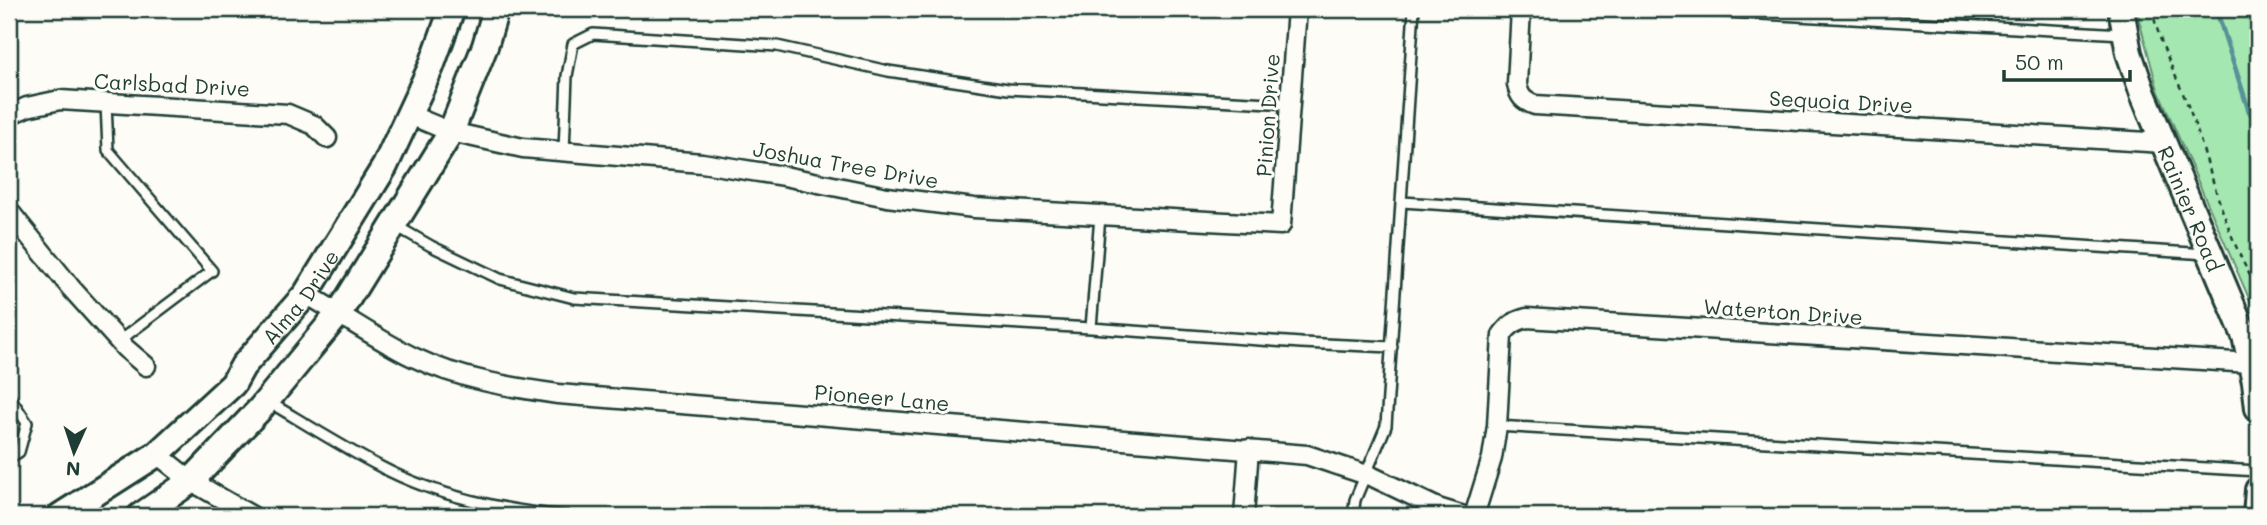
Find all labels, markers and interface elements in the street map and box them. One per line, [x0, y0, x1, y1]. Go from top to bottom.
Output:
scale bar [2004, 38, 2130, 82]
text: 50 m [2015, 48, 2064, 75]
street label: Pinion Drive [1249, 52, 1285, 178]
street label: Carlsbad Drive [93, 66, 251, 102]
street label: Sequoia Drive [1768, 84, 1914, 118]
street label: Joshua Tree Drive [751, 134, 941, 194]
street label: Rainier Road [2153, 141, 2230, 275]
street label: Alma Drive [255, 244, 344, 349]
street label: Waterton Drive [1702, 292, 1864, 330]
street label: Pioneer Lane [813, 378, 951, 416]
north arrow [38, 416, 108, 486]
text: N [65, 457, 81, 482]

